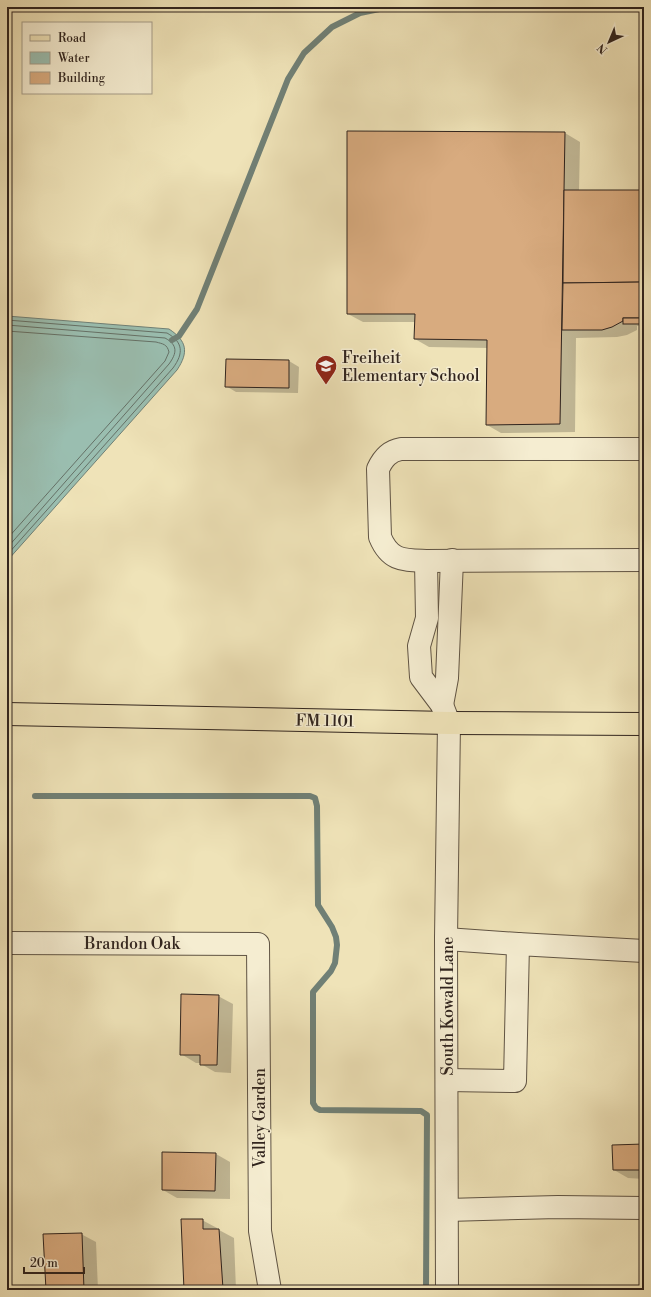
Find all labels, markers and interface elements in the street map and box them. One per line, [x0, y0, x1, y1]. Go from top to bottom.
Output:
legend [22, 22, 152, 94]
north arrow [589, 22, 629, 62]
text: Road [58, 31, 86, 46]
text: N [595, 40, 611, 57]
text: Water [57, 51, 90, 66]
text: Building [57, 71, 106, 86]
place label: Freiheit Elementary School [342, 348, 480, 386]
school or university icon: Freiheit Elementary School [313, 353, 339, 386]
street label: FM 1101 [295, 710, 355, 732]
street label: Brandon Oak [83, 934, 181, 954]
street label: South Kowald Lane [438, 937, 458, 1075]
street label: Valley Garden [250, 1067, 270, 1169]
scale bar [24, 1249, 84, 1275]
text: 20 m [30, 1256, 58, 1271]

